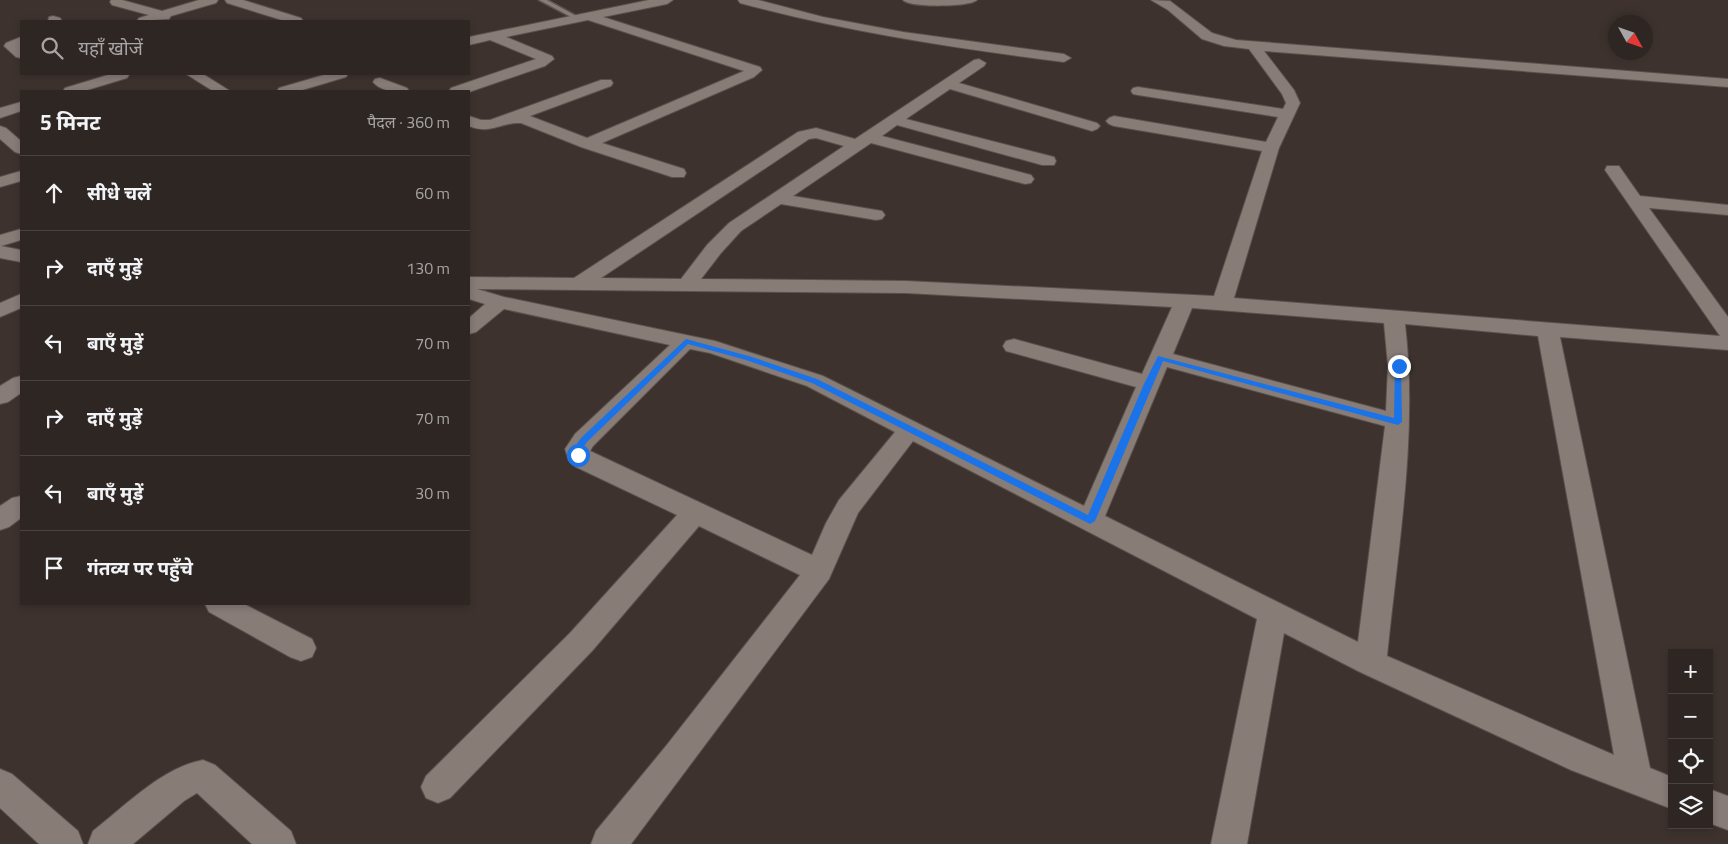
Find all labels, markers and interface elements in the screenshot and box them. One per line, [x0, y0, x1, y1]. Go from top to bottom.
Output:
north arrow [1608, 15, 1653, 60]
search box [20, 20, 470, 75]
text: यहाँ खोजें [78, 33, 143, 62]
icon: search [38, 34, 66, 62]
text: 5 मिनट [40, 106, 100, 138]
text: पैदल · 360 m [367, 110, 450, 134]
text: सीधे चलें [87, 178, 151, 207]
icon: ahead [40, 179, 68, 207]
text: 60 m [415, 181, 450, 205]
text: दाएँ मुड़ें [87, 253, 142, 282]
icon: right [40, 254, 68, 282]
text: 130 m [406, 256, 450, 280]
text: बाएँ मुड़ें [87, 328, 143, 357]
icon: left [40, 329, 68, 357]
text: 70 m [415, 331, 450, 355]
route end [1388, 355, 1411, 378]
text: दाएँ मुड़ें [87, 403, 142, 432]
icon: right [40, 404, 68, 432]
text: 70 m [415, 406, 450, 430]
route start [567, 444, 590, 467]
text: बाएँ मुड़ें [87, 478, 143, 507]
icon: left [40, 479, 68, 507]
text: 30 m [415, 481, 450, 505]
text: गंतव्य पर पहुँचे [87, 553, 193, 582]
icon: arrive [40, 554, 68, 582]
map controls [1668, 649, 1713, 829]
button: + [1668, 649, 1713, 694]
button: − [1668, 694, 1713, 739]
button: locate [1668, 739, 1713, 784]
button: layers [1668, 784, 1713, 829]

